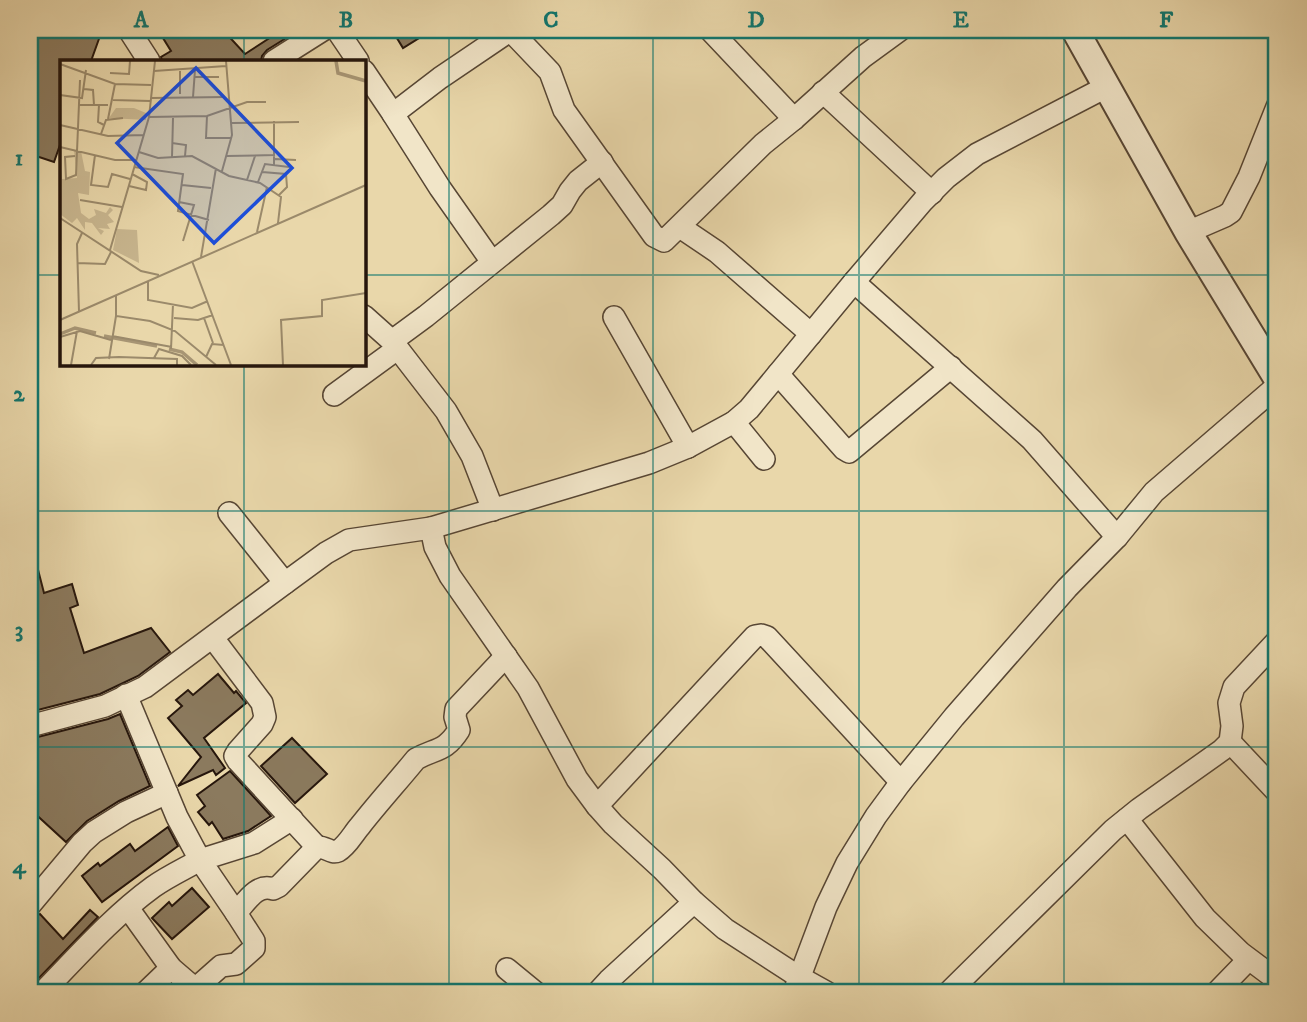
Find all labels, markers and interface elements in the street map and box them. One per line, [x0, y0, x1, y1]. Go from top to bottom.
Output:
text: A [133, 6, 150, 35]
text: B [339, 6, 353, 35]
text: C [543, 6, 559, 35]
text: D [747, 6, 765, 35]
text: E [953, 6, 969, 35]
text: F [1159, 6, 1174, 35]
inset map [60, 60, 366, 366]
text: 1 [15, 144, 23, 173]
text: 2 [13, 380, 25, 409]
text: 3 [15, 616, 23, 645]
text: 4 [12, 852, 27, 881]

